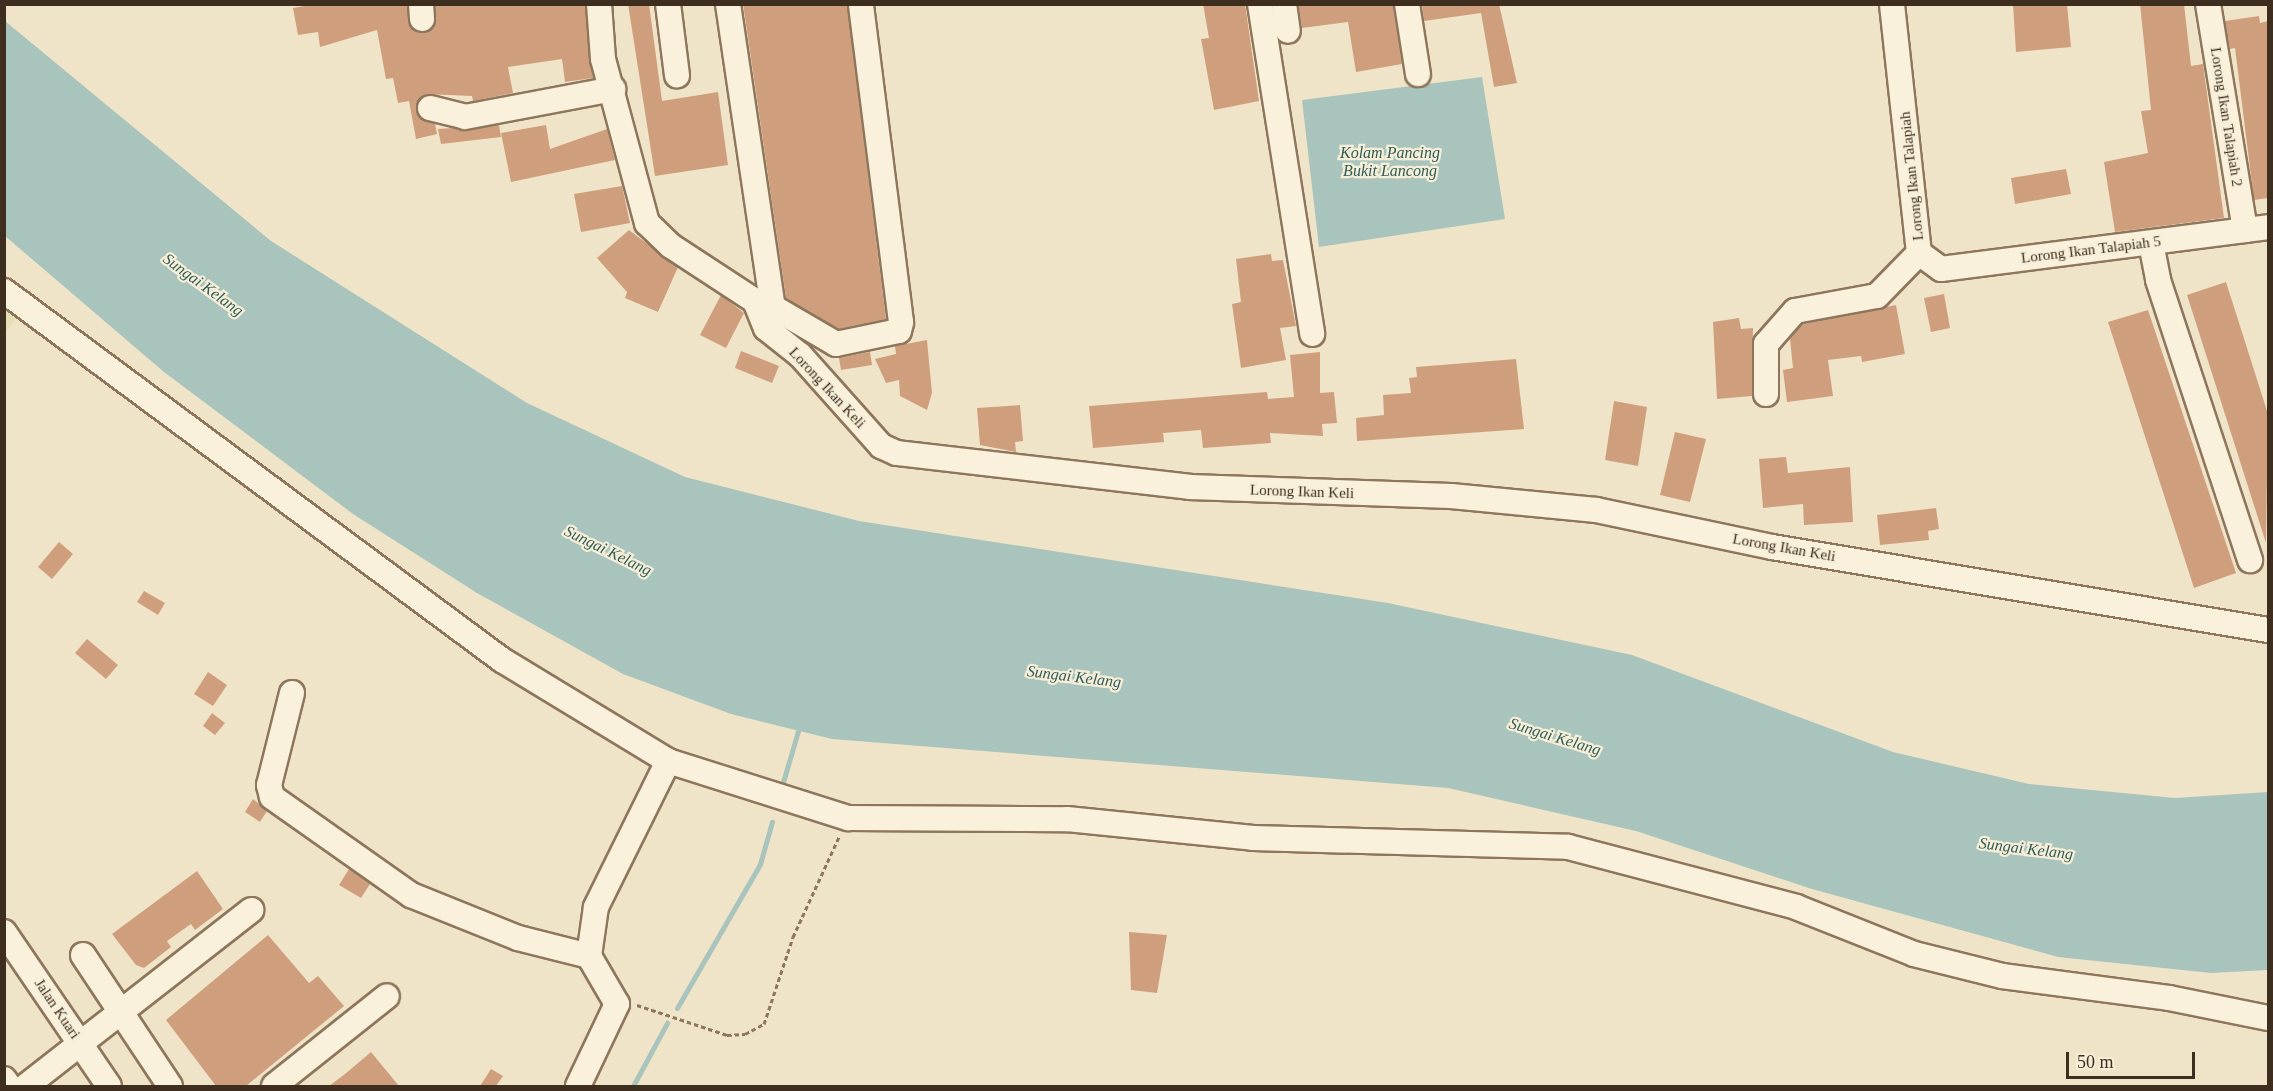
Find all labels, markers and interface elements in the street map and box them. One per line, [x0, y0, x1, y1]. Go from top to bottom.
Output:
street label: Lorong Ikan Talapiah 2 [2206, 46, 2246, 188]
street label: Lorong Ikan Talapiah [1896, 111, 1928, 241]
water label: Kolam Pancing Bukit Lancong [1340, 143, 1440, 181]
street label: Lorong Ikan Talapiah 5 [2020, 232, 2162, 268]
water label: Sungai Kelang [159, 249, 247, 321]
street label: Lorong Ikan Keli [785, 344, 869, 432]
street label: Lorong Ikan Keli [1250, 481, 1354, 503]
water label: Sungai Kelang [561, 522, 655, 580]
street label: Lorong Ikan Keli [1731, 530, 1837, 566]
water label: Sungai Kelang [1026, 662, 1122, 692]
water label: Sungai Kelang [1507, 714, 1603, 760]
water label: Sungai Kelang [1978, 834, 2074, 864]
street label: Jalan Kuari [30, 975, 84, 1043]
scale bar [2069, 1040, 2198, 1078]
text: 50 m [2077, 1052, 2114, 1072]

